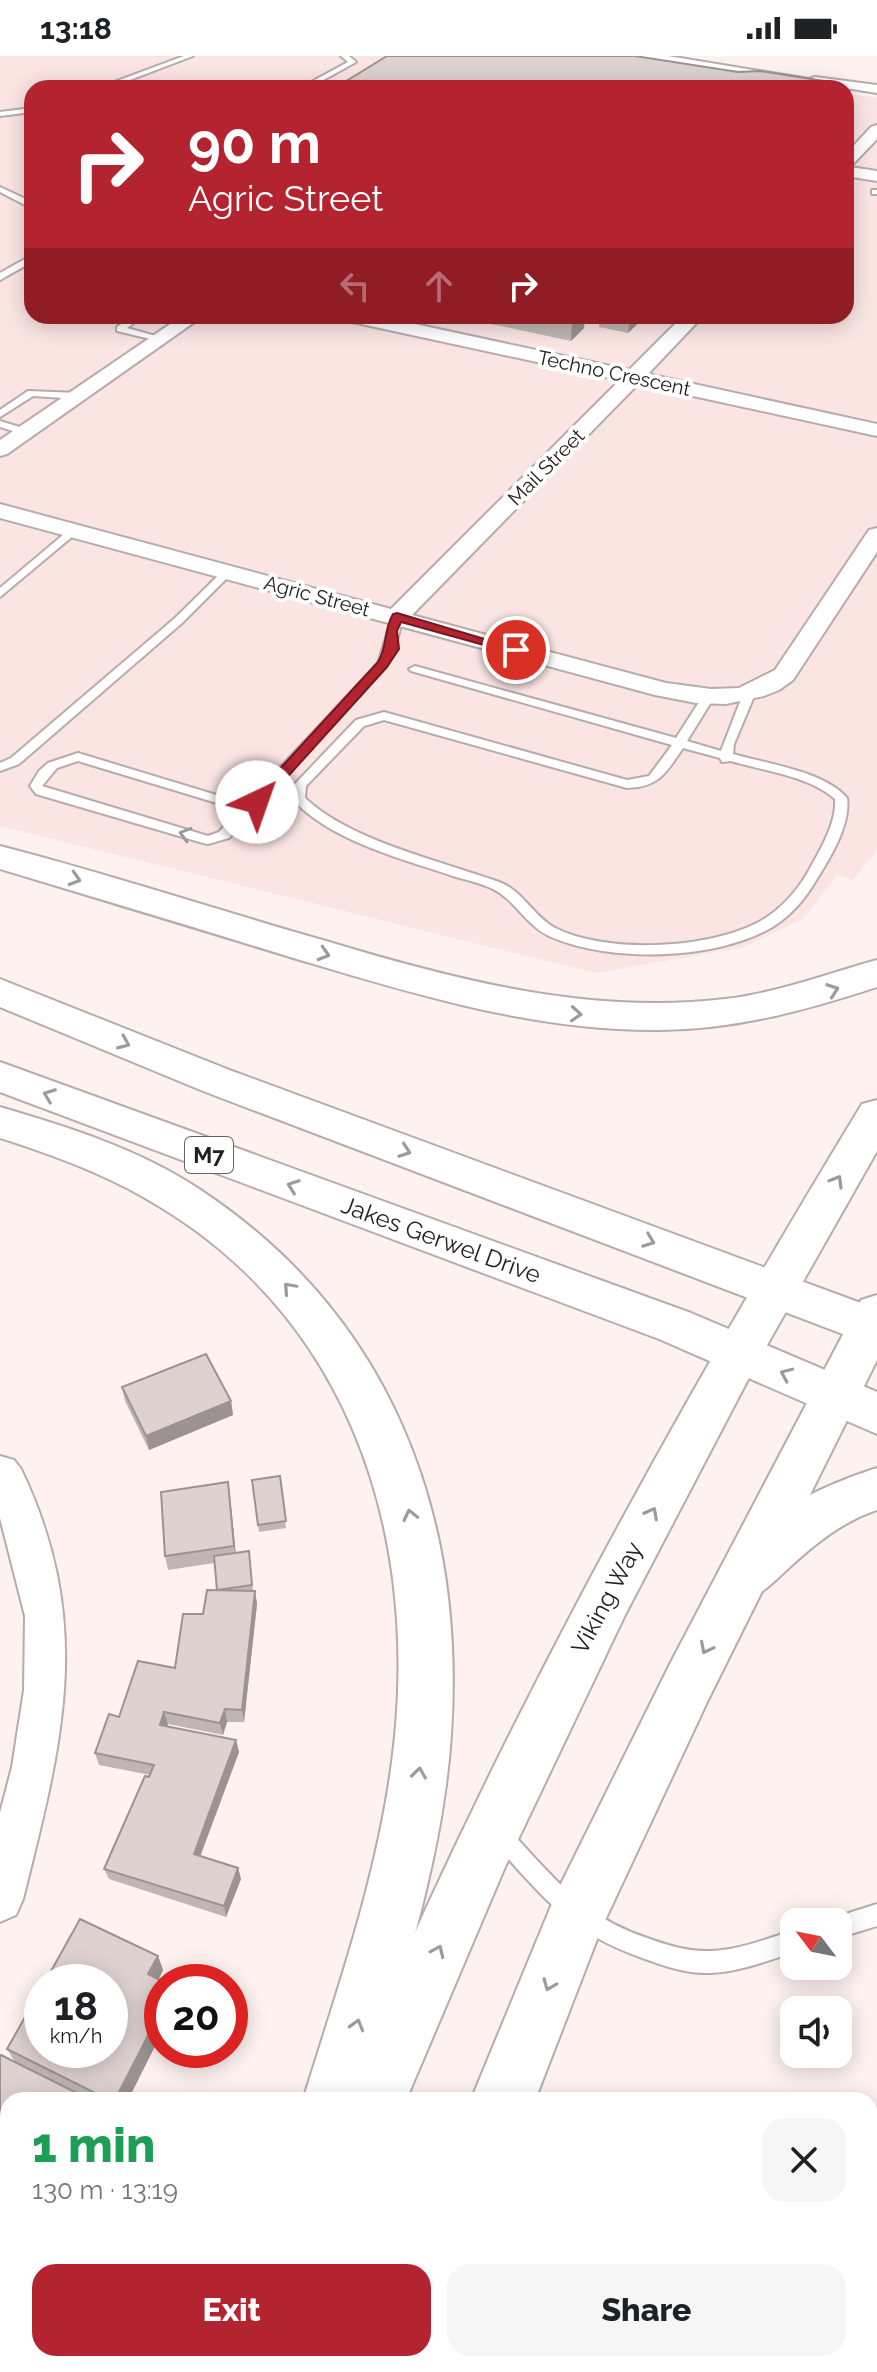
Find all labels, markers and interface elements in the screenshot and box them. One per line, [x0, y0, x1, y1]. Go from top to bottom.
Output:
text: 13:18 [40, 11, 112, 46]
text: 90 m [188, 110, 321, 176]
icon: right [56, 112, 160, 216]
text: Agric Street [188, 177, 383, 219]
icon: left [333, 264, 377, 308]
icon: ahead [417, 264, 461, 308]
icon: right [501, 264, 545, 308]
street label: Techno Crescent [535, 345, 693, 401]
street label: Mail Street [503, 424, 589, 510]
street label: Agric Street [261, 570, 373, 622]
pin [482, 616, 550, 684]
icon: arrive [494, 628, 538, 672]
position arrow [215, 760, 299, 844]
one-way arrow [178, 826, 192, 843]
one-way arrow [67, 870, 81, 886]
one-way arrow [316, 945, 330, 961]
one-way arrow [825, 983, 839, 999]
one-way arrow [570, 1005, 583, 1022]
one-way arrow [116, 1034, 130, 1050]
one-way arrow [43, 1088, 57, 1105]
road number: M7 [185, 1137, 233, 1173]
one-way arrow [397, 1142, 411, 1158]
one-way arrow [828, 1175, 843, 1190]
one-way arrow [287, 1179, 301, 1195]
street label: Jakes Gerwel Drive [337, 1190, 545, 1289]
one-way arrow [641, 1231, 655, 1248]
one-way arrow [283, 1283, 298, 1297]
one-way arrow [780, 1367, 794, 1383]
one-way arrow [642, 1507, 657, 1521]
one-way arrow [402, 1508, 419, 1522]
street label: Viking Way [565, 1537, 648, 1659]
one-way arrow [701, 1640, 716, 1654]
one-way arrow [410, 1766, 427, 1779]
north arrow [780, 1908, 852, 1980]
map controls [780, 1908, 852, 2068]
one-way arrow [428, 1945, 444, 1960]
speed limit sign: 20 [144, 1964, 248, 2068]
one-way arrow [542, 1977, 559, 1991]
text: 18 [54, 1982, 98, 2029]
button: sound [780, 1996, 852, 2068]
one-way arrow [348, 2019, 364, 2033]
text: km/h [50, 2024, 102, 2048]
text: 1 min [32, 2117, 155, 2173]
button: close [762, 2118, 846, 2202]
text: 130 m · 13:19 [32, 2175, 178, 2205]
button: Exit [32, 2264, 431, 2356]
button: Share [447, 2264, 846, 2356]

